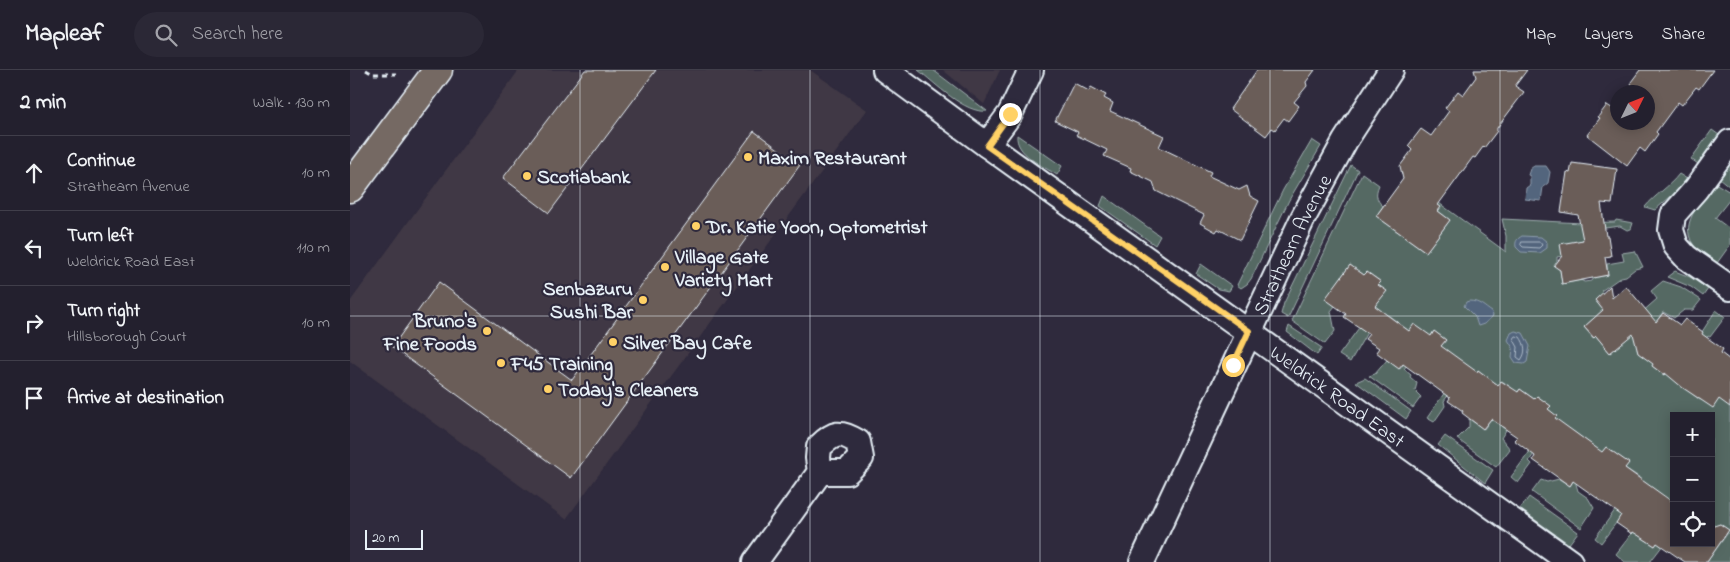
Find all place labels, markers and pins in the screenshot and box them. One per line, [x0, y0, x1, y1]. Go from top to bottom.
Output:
place label: Maxim Restaurant [758, 145, 907, 174]
marker: Maxim Restaurant [742, 151, 754, 163]
place label: Scotiabank [537, 164, 631, 193]
marker: Scotiabank [521, 170, 533, 182]
place label: Dr. Katie Yoon, Optometrist [705, 214, 928, 243]
marker: Dr. Katie Yoon, Optometrist [690, 220, 702, 232]
place label: Village Gate Variety Mart [674, 244, 773, 297]
marker: Village Gate Variety Mart [659, 261, 671, 273]
place label: Senbazuru Sushi Bar [543, 276, 634, 328]
marker: Senbazuru Sushi Bar [637, 294, 649, 306]
place label: Bruno's Fine Foods [382, 308, 477, 360]
marker: Bruno's Fine Foods [481, 325, 493, 337]
place label: Silver Bay Cafe [623, 330, 753, 360]
marker: Silver Bay Cafe [607, 336, 619, 348]
place label: F45 Training [510, 351, 613, 381]
marker: F45 Training [495, 357, 507, 369]
place label: Today's Cleaners [558, 377, 699, 407]
marker: Today's Cleaners [542, 383, 554, 395]

